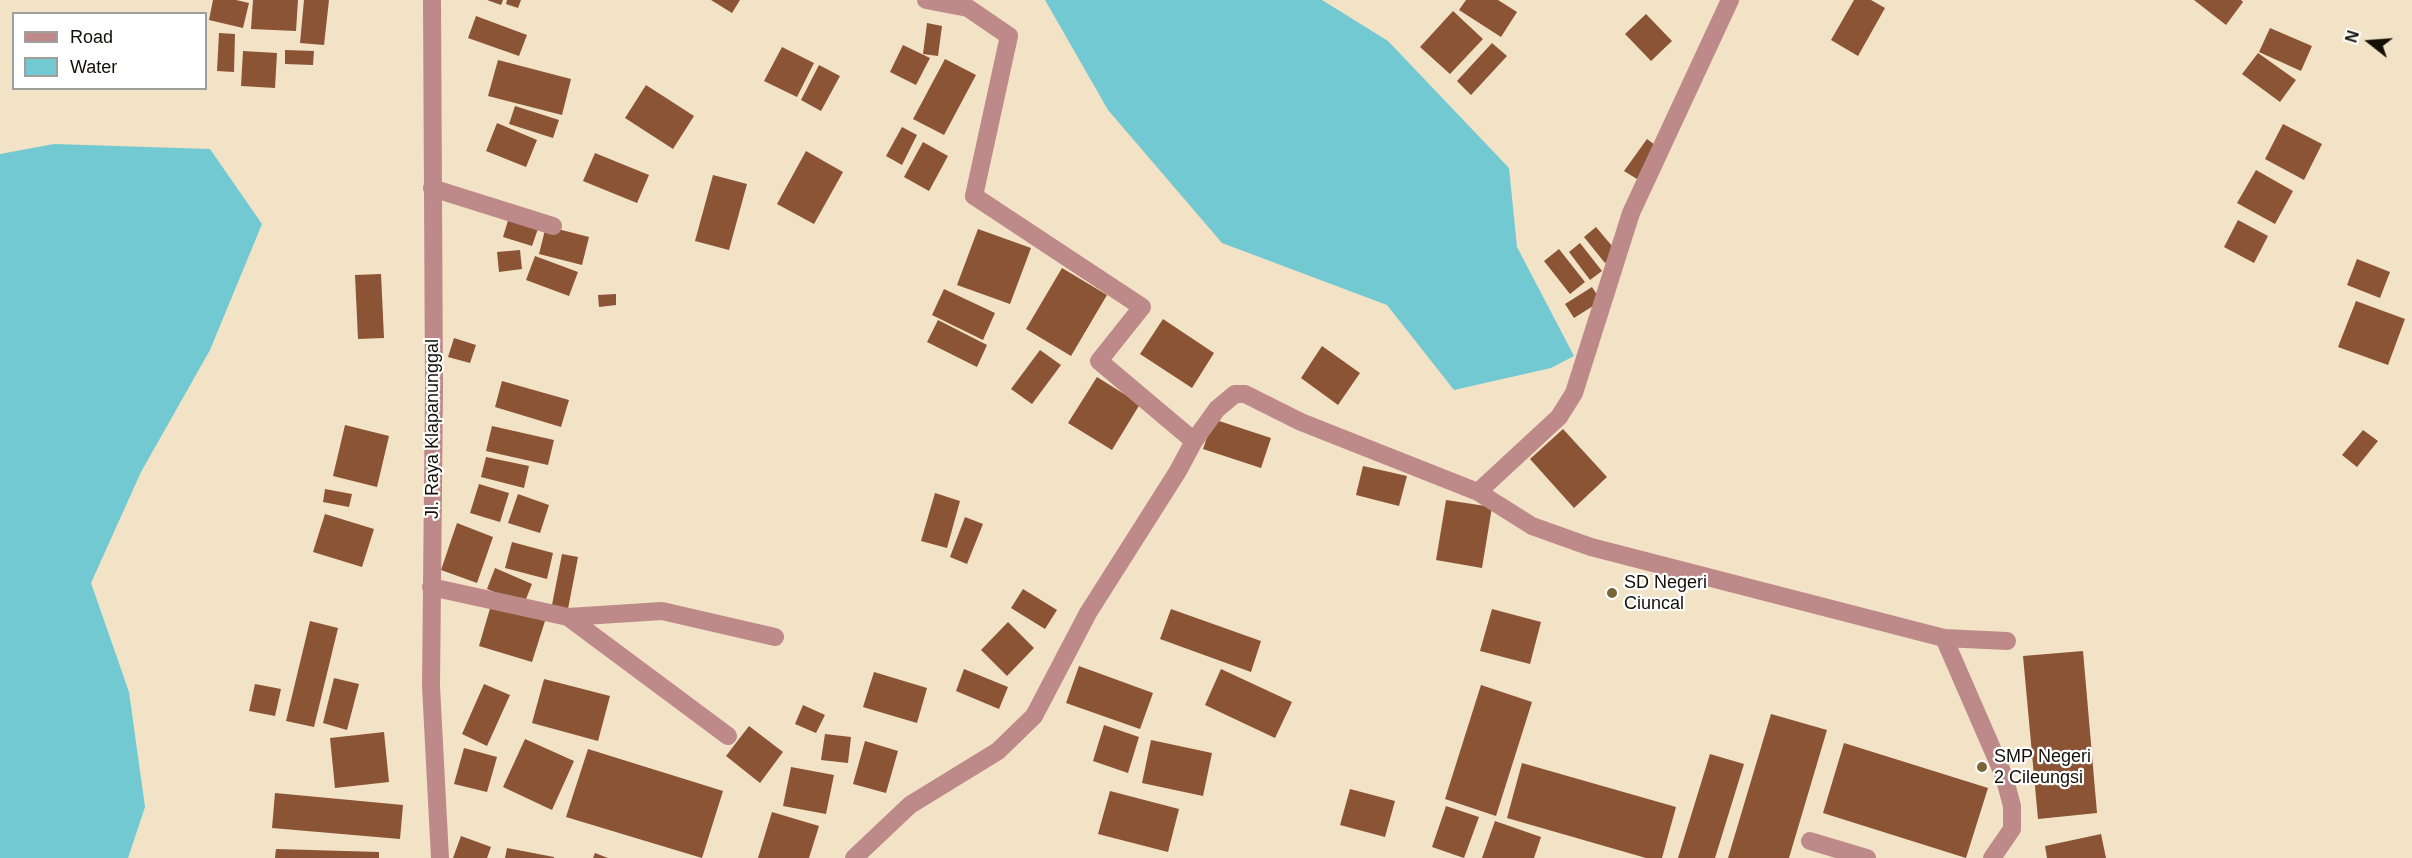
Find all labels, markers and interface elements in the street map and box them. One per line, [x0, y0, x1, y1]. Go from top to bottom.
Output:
legend [12, 12, 207, 90]
north arrow [2340, 12, 2400, 72]
text: Road [70, 27, 113, 47]
text: N [2342, 29, 2362, 45]
text: Water [70, 57, 117, 77]
street label: Jl. Raya Klapanunggal [422, 339, 444, 519]
place label: SD Negeri Ciuncal [1624, 572, 1707, 614]
marker: SD Negeri Ciuncal [1605, 586, 1619, 600]
place label: SMP Negeri 2 Cileungsi [1994, 746, 2091, 789]
marker: SMP Negeri 2 Cileungsi [1975, 760, 1989, 774]

